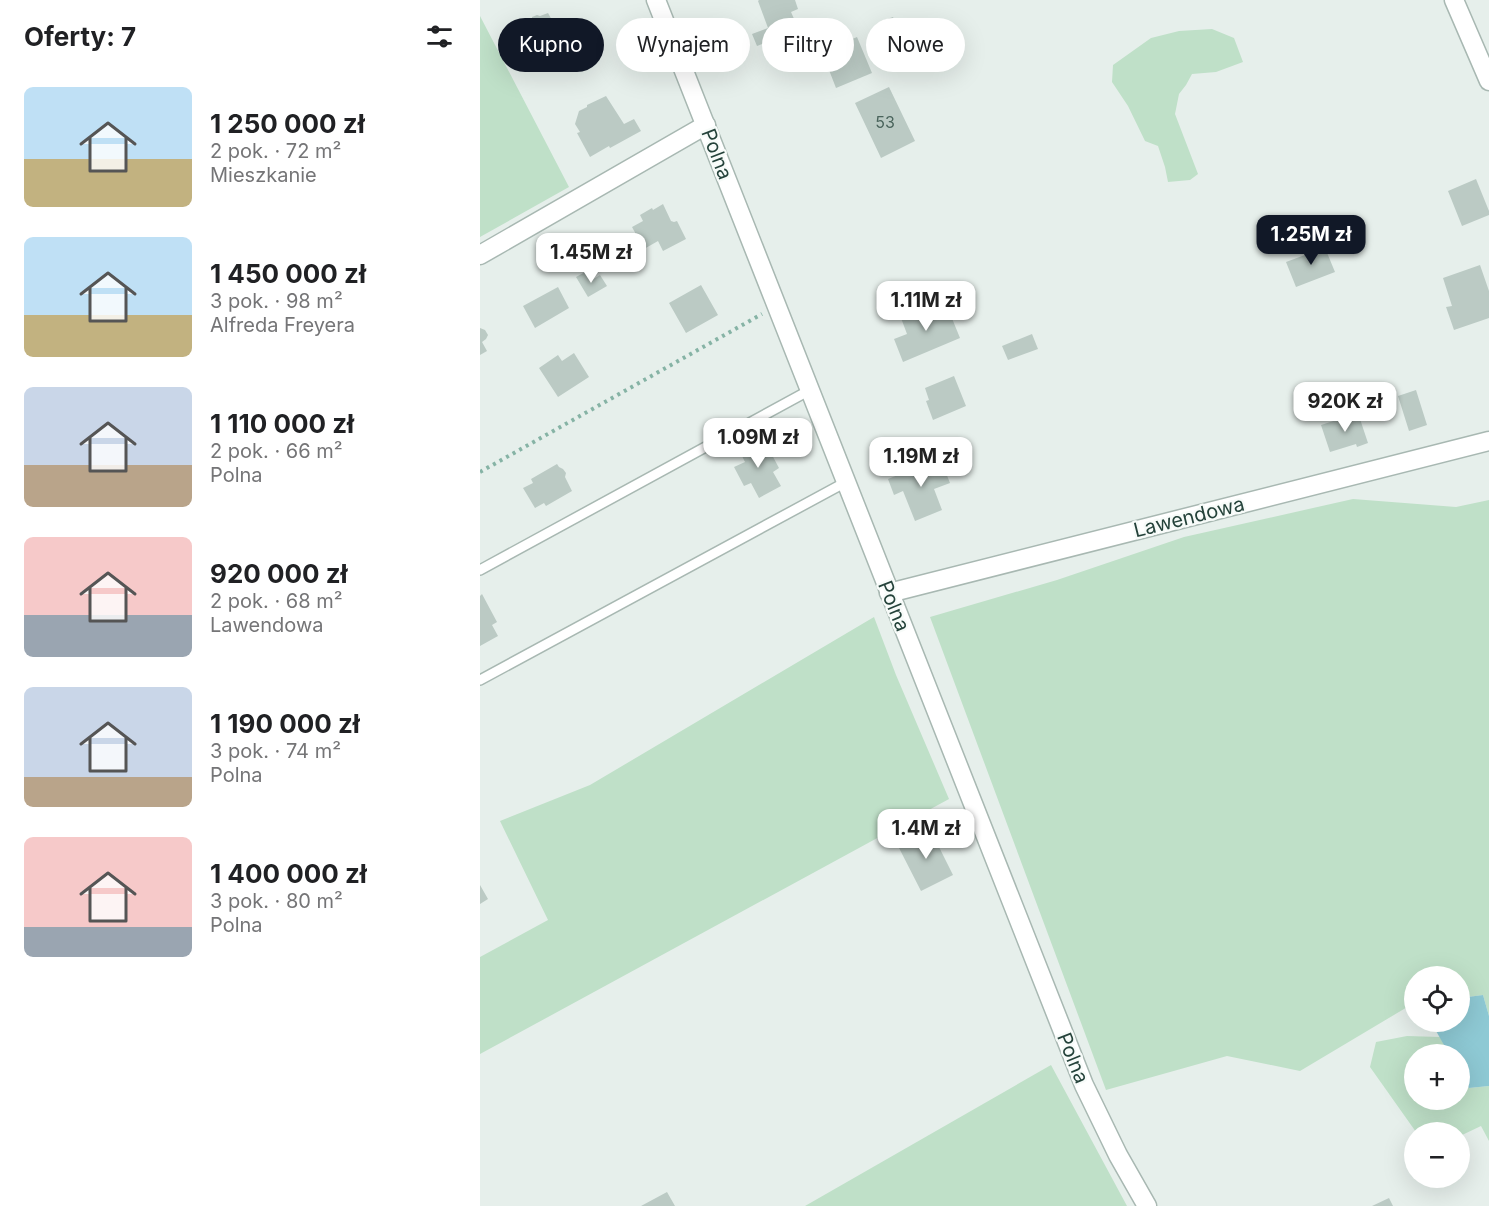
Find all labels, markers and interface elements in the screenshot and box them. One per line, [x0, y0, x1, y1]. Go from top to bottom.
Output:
chip: Kupno [498, 18, 604, 72]
chip: Wynajem [616, 18, 750, 72]
chip: Filtry [762, 18, 854, 72]
chip: Nowe [866, 18, 965, 72]
icon: filters [423, 20, 456, 53]
text: Oferty: 7 [24, 21, 136, 52]
text: 1 250 000 zł [210, 108, 365, 139]
icon: home [72, 111, 144, 183]
house number: 53 [875, 112, 895, 132]
street label: Polna [696, 125, 738, 183]
text: 2 pok. · 72 m² [210, 139, 341, 163]
text: Mieszkanie [210, 163, 317, 187]
pin: 1.25M zł [1249, 215, 1373, 266]
text: 1.25M zł [1271, 222, 1351, 246]
pin: 1.45M zł [529, 233, 653, 284]
text: 1.45M zł [550, 240, 632, 264]
text: 1 450 000 zł [210, 258, 366, 289]
icon: home [72, 261, 144, 333]
pin: 1.11M zł [864, 281, 988, 332]
text: 1.11M zł [891, 288, 962, 312]
text: 3 pok. · 98 m² [210, 289, 343, 313]
text: Alfreda Freyera [210, 313, 355, 337]
pin: 920K zł [1290, 382, 1400, 433]
text: 920K zł [1307, 389, 1383, 413]
text: 1 110 000 zł [210, 408, 354, 439]
icon: home [72, 411, 144, 483]
pin: 1.09M zł [696, 418, 820, 469]
text: 1.09M zł [717, 425, 799, 449]
pin: 1.19M zł [859, 437, 983, 488]
text: 2 pok. · 66 m² [210, 439, 343, 463]
text: 1.19M zł [883, 444, 959, 468]
text: Polna [210, 463, 263, 487]
street label: Lawendowa [1131, 492, 1247, 542]
text: 920 000 zł [210, 558, 348, 589]
icon: home [72, 561, 144, 633]
street label: Polna [873, 577, 915, 635]
text: 2 pok. · 68 m² [210, 589, 343, 613]
text: Lawendowa [210, 613, 324, 637]
text: 1 190 000 zł [210, 708, 360, 739]
icon: home [72, 711, 144, 783]
text: 3 pok. · 74 m² [210, 739, 341, 763]
text: Polna [210, 763, 263, 787]
pin: 1.4M zł [871, 809, 981, 860]
text: 1.4M zł [891, 816, 961, 840]
text: 1 400 000 zł [210, 858, 367, 889]
icon: home [72, 861, 144, 933]
text: 3 pok. · 80 m² [210, 889, 343, 913]
text: Polna [210, 913, 263, 937]
map controls [1404, 966, 1470, 1188]
button: locate [1404, 966, 1470, 1032]
street label: Polna [1052, 1029, 1094, 1087]
button: + [1404, 1044, 1470, 1110]
button: − [1404, 1122, 1470, 1188]

